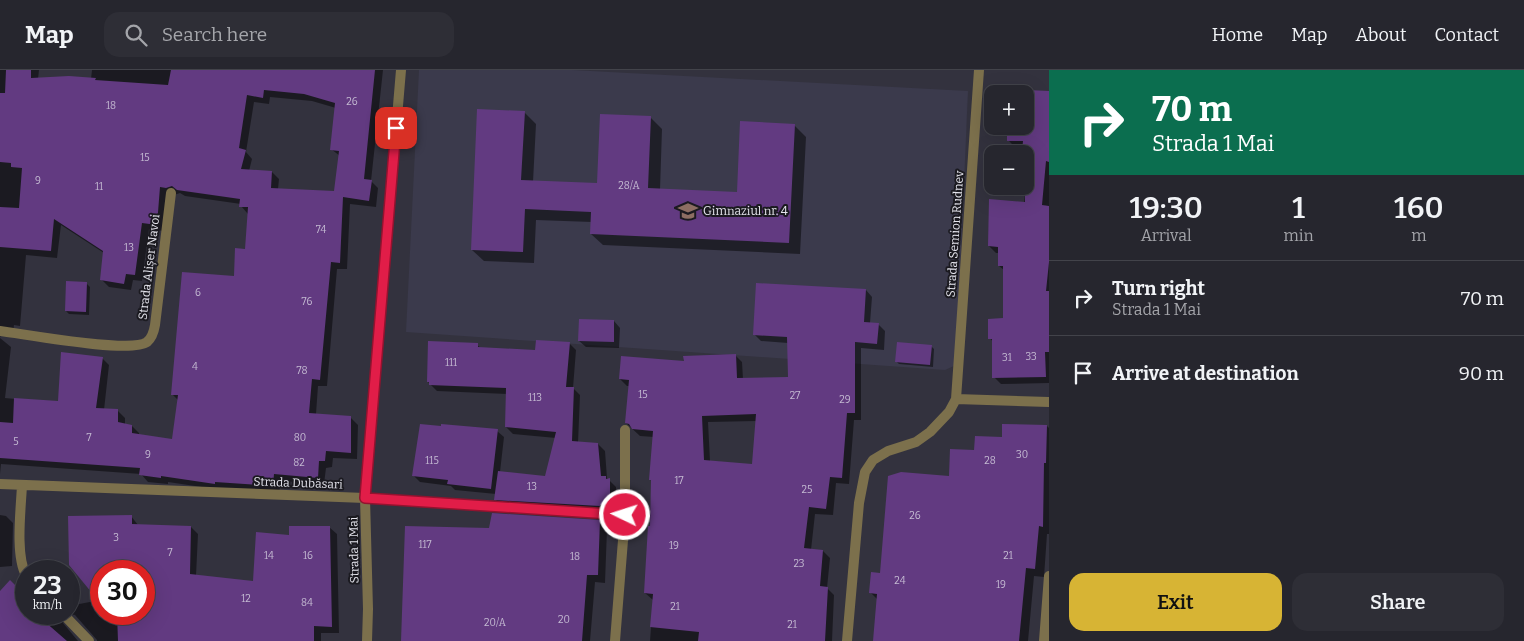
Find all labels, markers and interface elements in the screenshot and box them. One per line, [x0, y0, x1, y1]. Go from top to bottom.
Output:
search box [104, 12, 454, 57]
text: Map [25, 21, 74, 49]
icon: search [122, 21, 150, 49]
text: Search here [162, 23, 267, 46]
text: Home [1212, 24, 1263, 46]
text: Map [1291, 24, 1327, 46]
text: About [1355, 24, 1406, 46]
text: Contact [1434, 24, 1499, 46]
map controls [984, 85, 1034, 195]
button: + [984, 85, 1034, 135]
text: 70 m [1152, 88, 1232, 130]
icon: right [1069, 90, 1134, 155]
house number: 26 [346, 96, 358, 108]
house number: 18 [106, 100, 116, 112]
pin [375, 107, 417, 149]
icon: arrive [382, 114, 410, 142]
text: Strada 1 Mai [1152, 130, 1274, 157]
button: − [984, 145, 1034, 195]
house number: 15 [140, 152, 150, 164]
street label: Strada Semion Rudnev [944, 170, 966, 298]
house number: 9 [35, 175, 41, 187]
house number: 28/A [618, 180, 641, 192]
house number: 11 [95, 181, 103, 193]
text: 19:30 [1129, 190, 1203, 226]
text: 1 [1292, 190, 1305, 226]
text: 160 [1394, 190, 1444, 226]
school or university icon: Gimnaziul nr. 4 [677, 200, 699, 222]
place label: Gimnaziul nr. 4 [703, 204, 788, 218]
street label: Strada Alișer Navoi [136, 213, 163, 321]
house number: 74 [316, 224, 327, 236]
text: Arrival [1141, 226, 1192, 245]
text: min [1283, 226, 1314, 245]
text: m [1411, 226, 1426, 245]
house number: 13 [124, 242, 134, 254]
text: Turn right [1112, 277, 1205, 300]
icon: right [1069, 284, 1097, 312]
house number: 6 [195, 287, 201, 299]
text: 70 m [1461, 287, 1504, 310]
house number: 76 [302, 296, 313, 308]
text: Strada 1 Mai [1112, 300, 1201, 319]
house number: 33 [1025, 351, 1037, 363]
house number: 31 [1002, 352, 1012, 364]
house number: 111 [445, 357, 457, 369]
icon: arrive [1069, 359, 1097, 387]
house number: 4 [192, 361, 198, 373]
text: Arrive at destination [1112, 362, 1299, 385]
text: 90 m [1459, 362, 1504, 385]
house number: 78 [297, 365, 307, 377]
house number: 15 [638, 389, 648, 401]
house number: 27 [790, 390, 800, 402]
house number: 113 [528, 392, 542, 404]
house number: 29 [839, 394, 851, 406]
house number: 7 [86, 432, 92, 444]
house number: 80 [294, 432, 306, 444]
house number: 5 [13, 436, 19, 448]
house number: 9 [145, 449, 151, 461]
house number: 30 [1016, 449, 1028, 461]
house number: 115 [425, 455, 439, 467]
house number: 28 [984, 455, 996, 467]
house number: 82 [293, 457, 305, 469]
street label: Strada Dubăsari [253, 474, 343, 492]
house number: 17 [675, 475, 683, 487]
house number: 13 [527, 481, 537, 493]
house number: 25 [802, 484, 812, 496]
position arrow [598, 488, 650, 540]
house number: 26 [909, 510, 921, 522]
street label: Strada 1 Mai [346, 516, 362, 583]
house number: 3 [113, 532, 119, 544]
house number: 117 [418, 539, 432, 551]
house number: 19 [669, 540, 679, 552]
house number: 7 [167, 547, 173, 559]
house number: 14 [264, 550, 274, 562]
house number: 16 [303, 550, 313, 562]
house number: 21 [1003, 550, 1013, 562]
house number: 18 [570, 551, 580, 563]
house number: 23 [793, 558, 805, 570]
speed limit sign: 30 [90, 560, 155, 625]
text: 23 [33, 571, 62, 601]
button: Exit [1069, 573, 1282, 631]
button: Share [1292, 573, 1504, 631]
house number: 24 [894, 575, 906, 587]
house number: 19 [996, 579, 1006, 591]
house number: 12 [241, 593, 251, 605]
house number: 84 [301, 597, 313, 609]
text: km/h [33, 598, 62, 612]
house number: 21 [670, 601, 680, 613]
house number: 20 [558, 614, 570, 626]
house number: 20/A [484, 617, 507, 629]
house number: 21 [787, 619, 797, 631]

